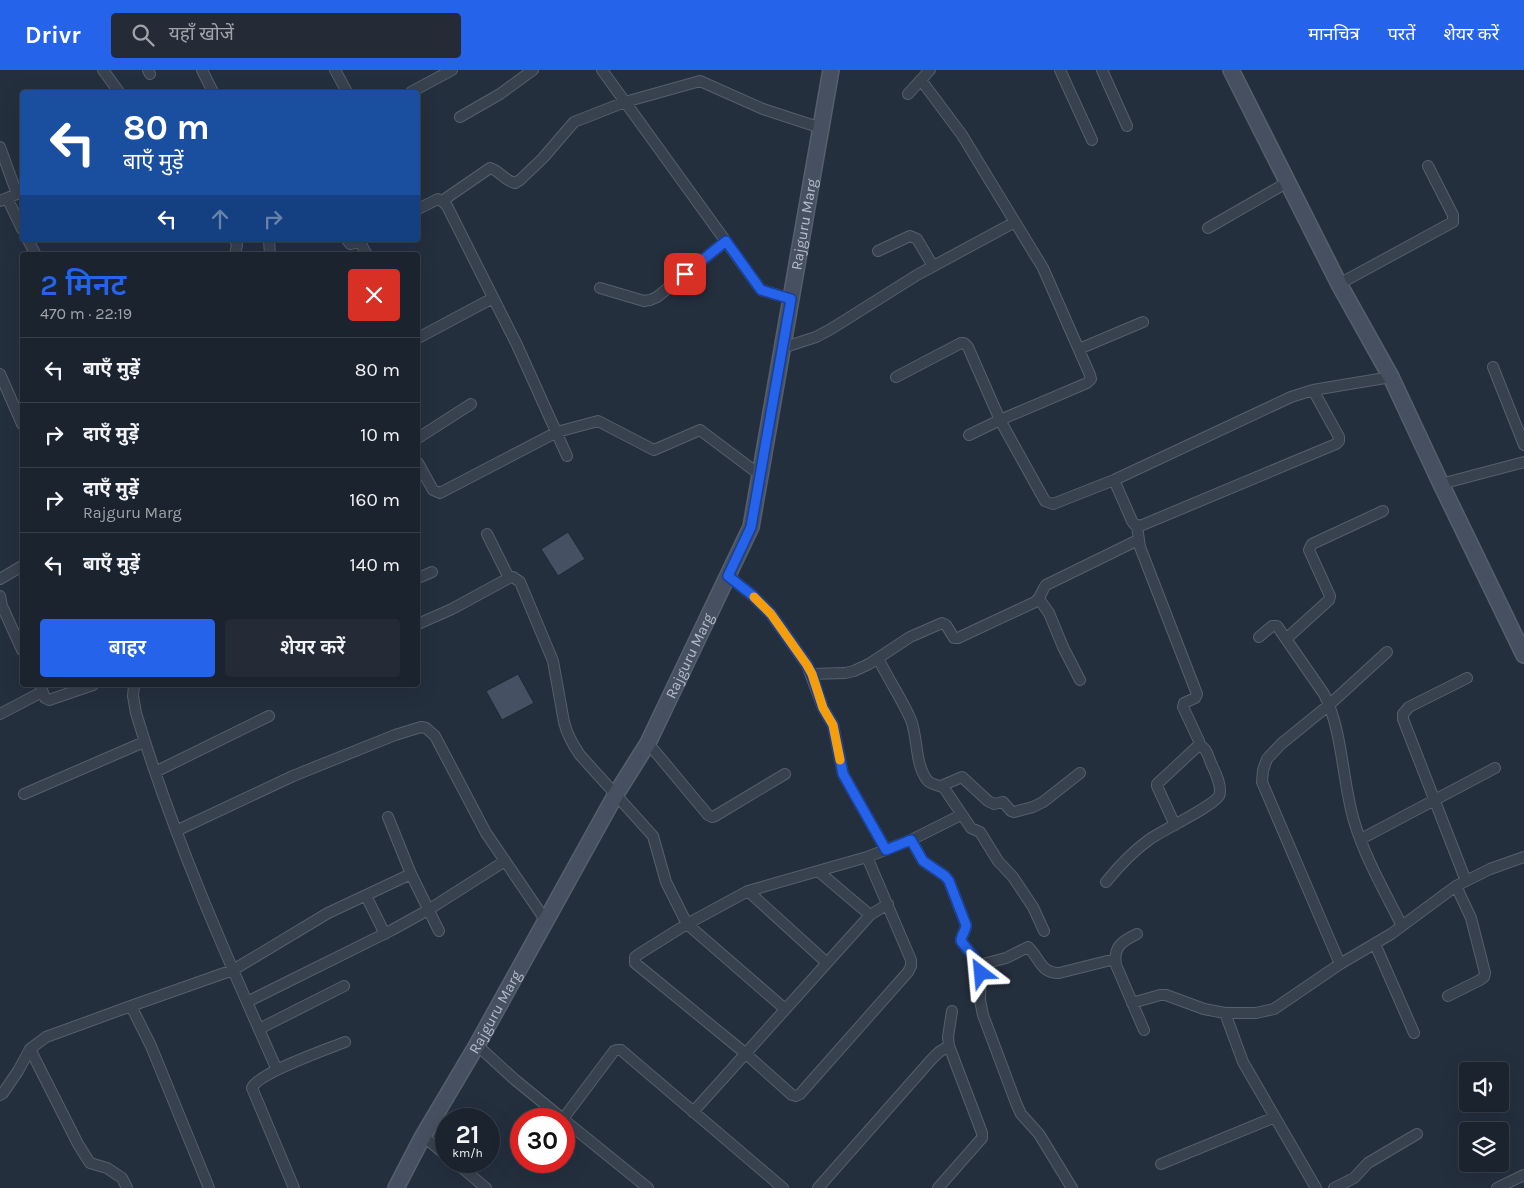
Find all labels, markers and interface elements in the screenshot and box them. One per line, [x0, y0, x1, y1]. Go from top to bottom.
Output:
search box [111, 13, 461, 58]
text: Drivr [25, 21, 81, 49]
icon: search [129, 21, 157, 49]
text: यहाँ खोजें [169, 23, 234, 45]
text: मानचित्र [1308, 23, 1360, 45]
text: परतें [1388, 23, 1415, 45]
text: शेयर करें [1443, 23, 1499, 45]
text: 80 m [123, 107, 210, 148]
icon: left [40, 110, 105, 175]
text: बाएँ मुड़ें [123, 149, 184, 175]
street label: Rajguru Marg [787, 177, 821, 272]
icon: left [153, 205, 181, 233]
icon: ahead [206, 205, 234, 233]
icon: right [259, 205, 287, 233]
pin [664, 253, 706, 295]
icon: arrive [671, 260, 699, 288]
text: 2 मिनट [40, 267, 126, 303]
button: close [348, 269, 400, 321]
text: 470 m · 22:19 [40, 304, 132, 323]
icon: left [40, 356, 68, 384]
text: बाएँ मुड़ें [83, 358, 140, 380]
text: 80 m [355, 359, 400, 381]
icon: right [40, 421, 68, 449]
text: दाएँ मुड़ें [83, 423, 139, 445]
text: 10 m [360, 424, 400, 446]
text: दाएँ मुड़ें [83, 478, 139, 500]
icon: right [40, 486, 68, 514]
text: 160 m [349, 489, 400, 511]
text: Rajguru Marg [83, 503, 182, 522]
icon: left [40, 551, 68, 579]
text: बाएँ मुड़ें [83, 553, 140, 575]
text: 140 m [350, 554, 400, 576]
street label: Rajguru Marg [662, 610, 718, 702]
button: बाहर [40, 619, 215, 677]
button: शेयर करें [225, 619, 400, 677]
position arrow [954, 946, 1006, 998]
street label: Rajguru Marg [465, 967, 526, 1057]
map controls [1459, 1062, 1509, 1172]
button: sound [1459, 1062, 1509, 1112]
speed limit sign: 30 [510, 1108, 575, 1173]
text: 21 [455, 1120, 480, 1149]
button: layers [1459, 1122, 1509, 1172]
text: km/h [452, 1146, 483, 1160]

